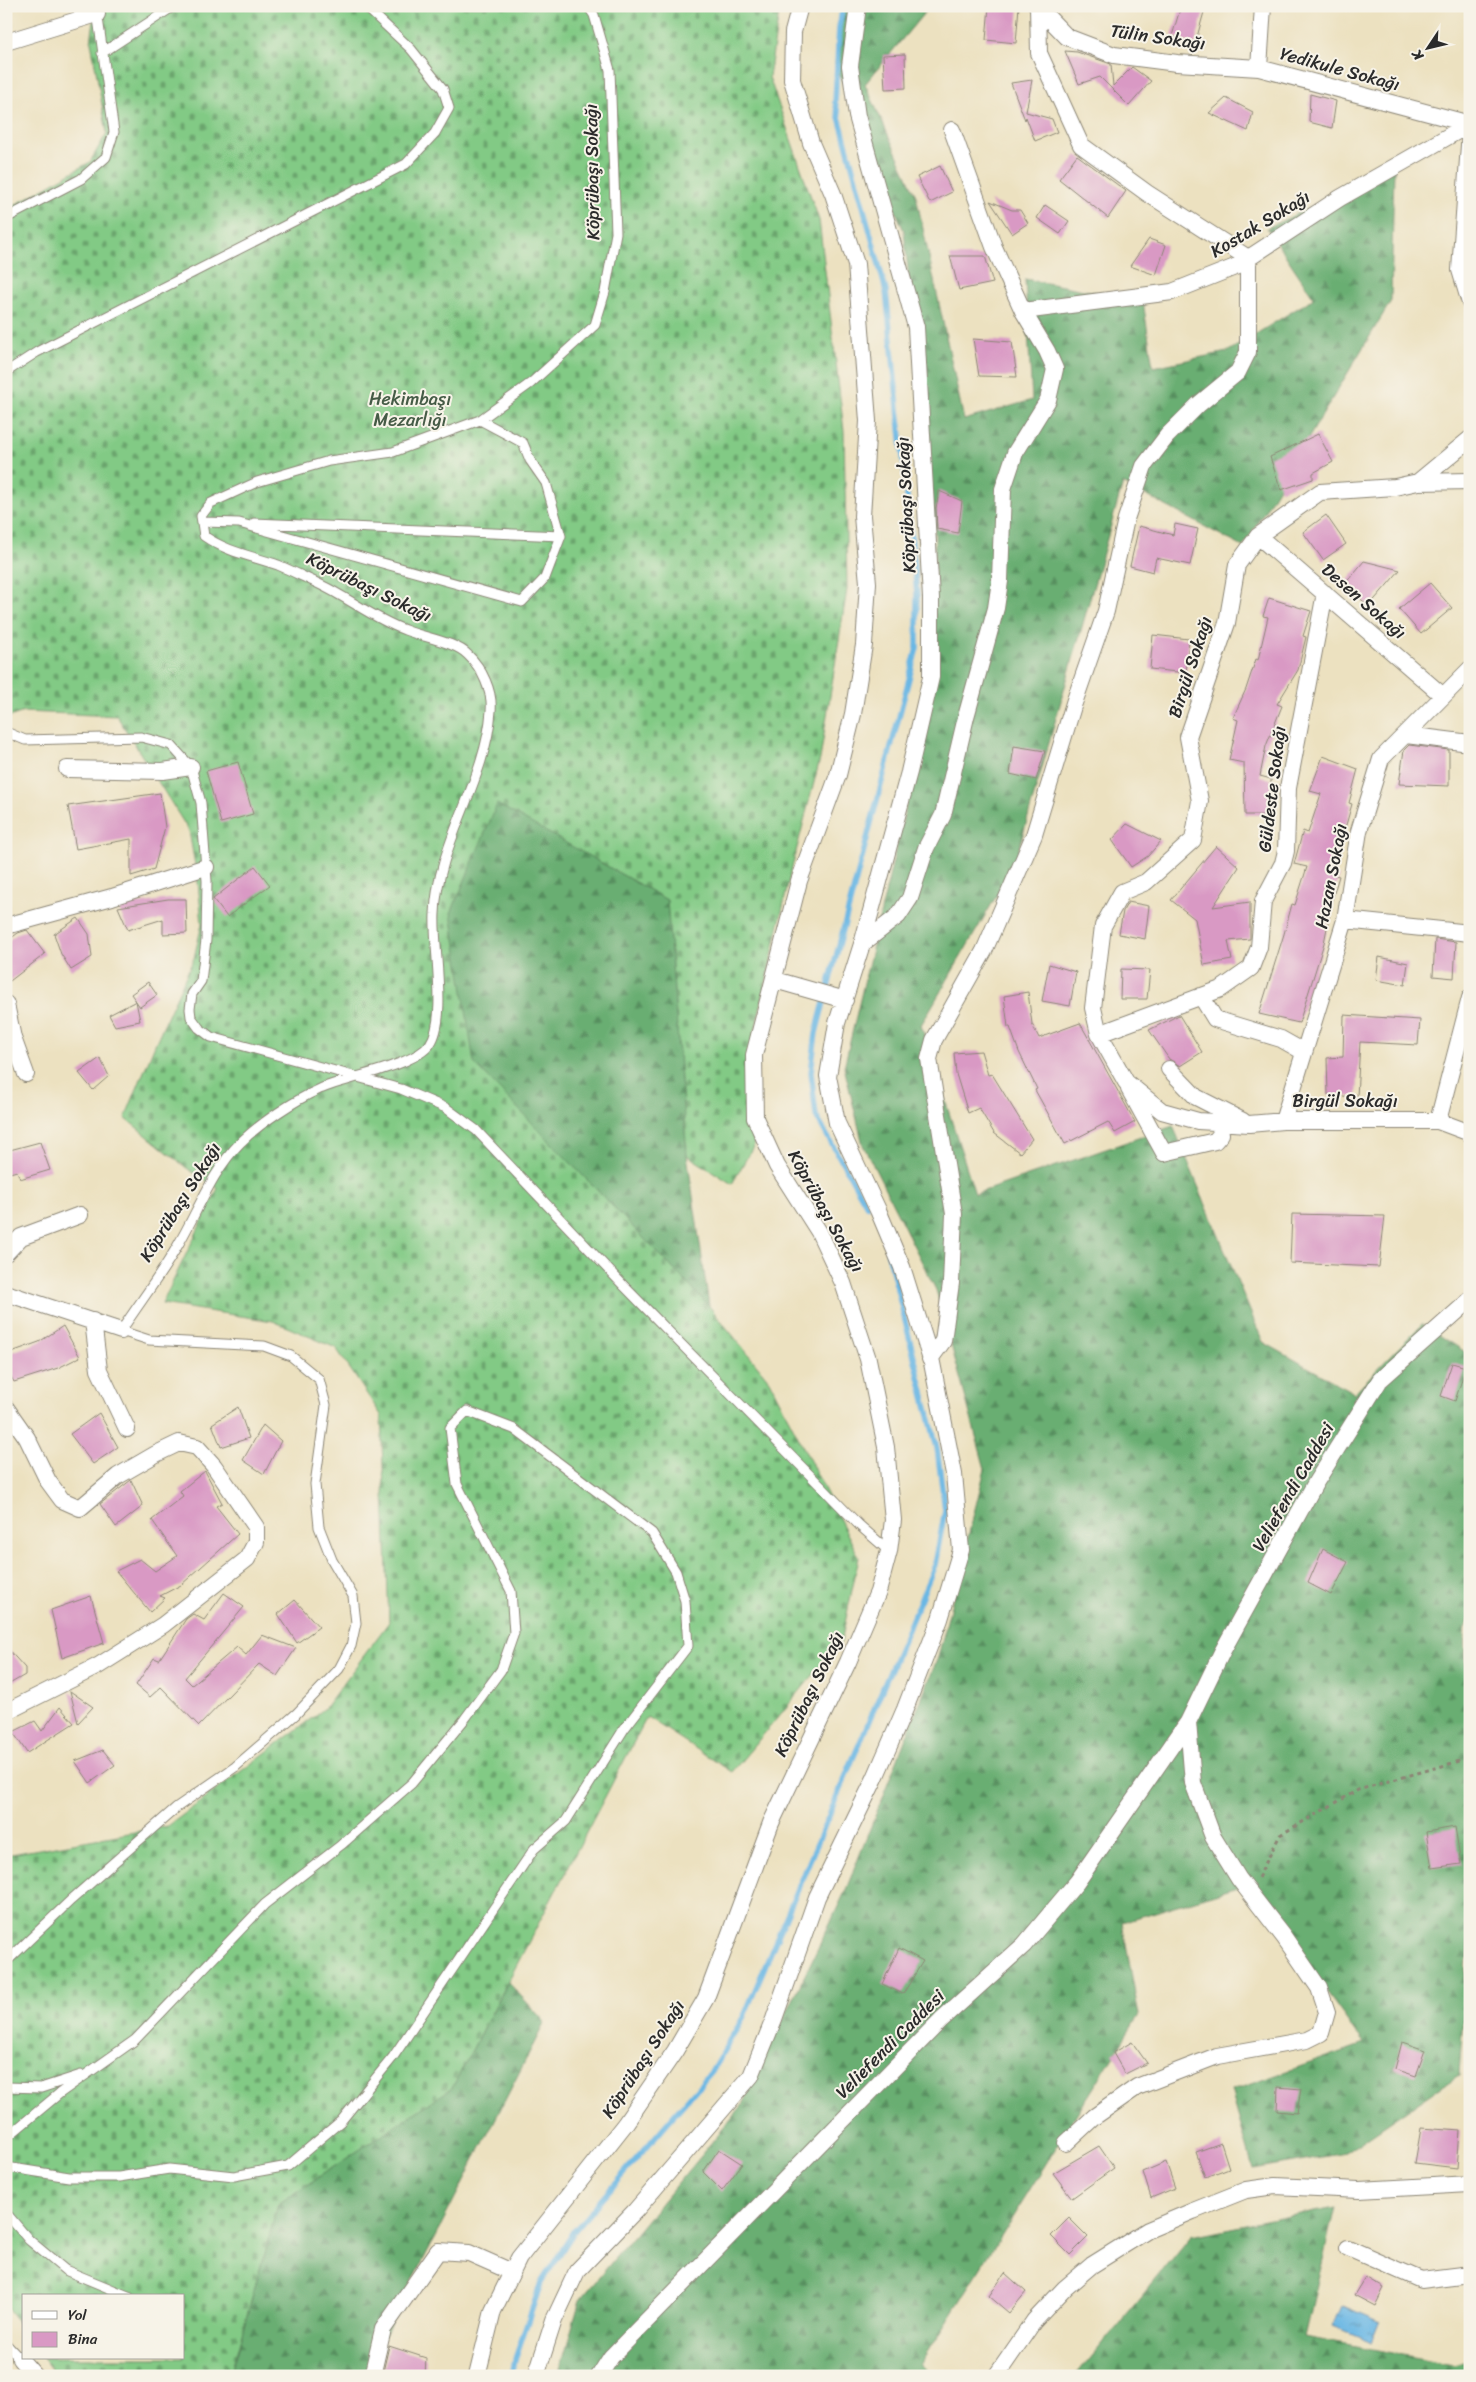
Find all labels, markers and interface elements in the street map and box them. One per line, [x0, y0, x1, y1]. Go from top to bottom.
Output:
street label: Tülin Sokağı [1108, 15, 1208, 60]
north arrow [1404, 22, 1454, 72]
street label: Yedikule Sokağı [1276, 38, 1404, 100]
text: K [1404, 43, 1431, 67]
street label: Köprübaşı Sokağı [575, 104, 609, 240]
street label: Kostak Sokağı [1204, 181, 1316, 267]
park label: Hekimbaşı Mezarlığı [369, 383, 451, 436]
street label: Köprübaşı Sokağı [886, 436, 926, 574]
street label: Köprübaşı Sokağı [301, 543, 437, 631]
street label: Desen Sokağı [1314, 555, 1414, 647]
street label: Birgül Sokağı [1159, 612, 1222, 722]
street label: Güldeste Sokağı [1248, 724, 1296, 854]
street label: Hazan Sokağı [1305, 821, 1357, 931]
street label: Birgül Sokağı [1292, 1085, 1398, 1117]
street label: Köprübaşı Sokağı [130, 1136, 230, 1268]
street label: Köprübaşı Sokağı [779, 1144, 873, 1278]
street label: Veliefendi Caddesi [1243, 1415, 1344, 1558]
street label: Köprübaşı Sokağı [765, 1626, 853, 1762]
street label: Veliefendi Caddesi [827, 1981, 953, 2107]
street label: Köprübaşı Sokağı [592, 1993, 694, 2125]
legend [22, 2294, 185, 2360]
text: Yol [68, 2302, 87, 2328]
text: Bina [68, 2326, 98, 2352]

